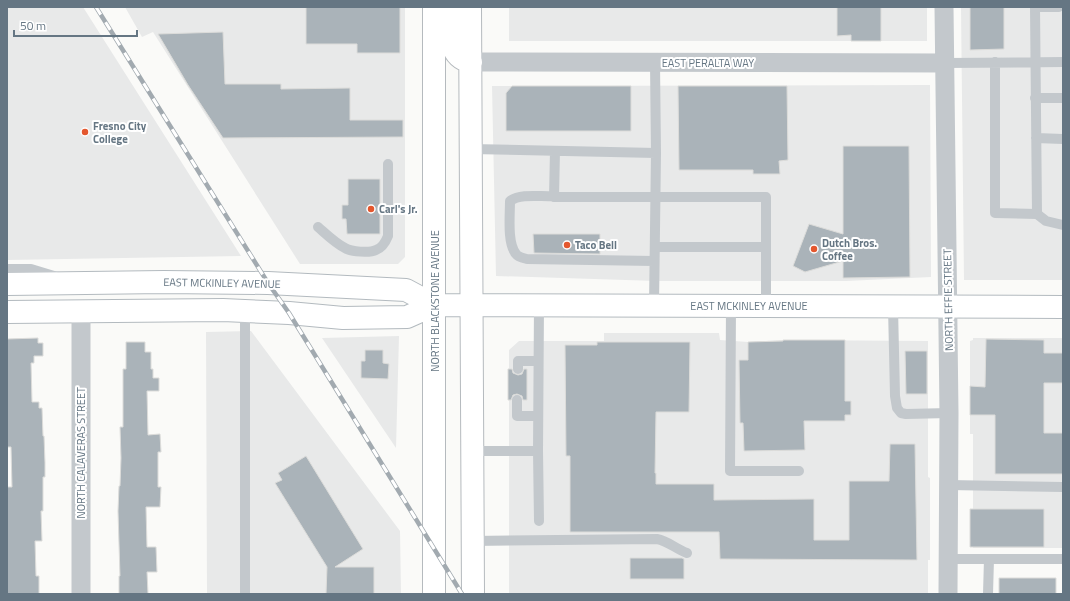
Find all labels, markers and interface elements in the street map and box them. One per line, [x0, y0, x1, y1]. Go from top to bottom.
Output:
scale bar [14, 12, 137, 38]
text: 50 m [20, 16, 46, 35]
street label: EAST PERALTA WAY [662, 55, 754, 71]
place label: Fresno City College [93, 118, 147, 147]
marker: Fresno City College [80, 127, 90, 137]
place label: Carl's Jr. [379, 201, 418, 217]
marker: Carl's Jr. [366, 204, 376, 214]
street label: NORTH BLACKSTONE AVENUE [427, 230, 443, 372]
place label: Dutch Bros. Coffee [822, 235, 877, 264]
place label: Taco Bell [575, 237, 617, 253]
marker: Taco Bell [562, 240, 572, 250]
marker: Dutch Bros. Coffee [809, 244, 819, 254]
street label: NORTH EFFIE STREET [939, 248, 957, 351]
street label: EAST MCKINLEY AVENUE [163, 274, 281, 292]
street label: EAST MCKINLEY AVENUE [690, 298, 808, 314]
street label: NORTH CALAVERAS STREET [73, 387, 89, 519]

